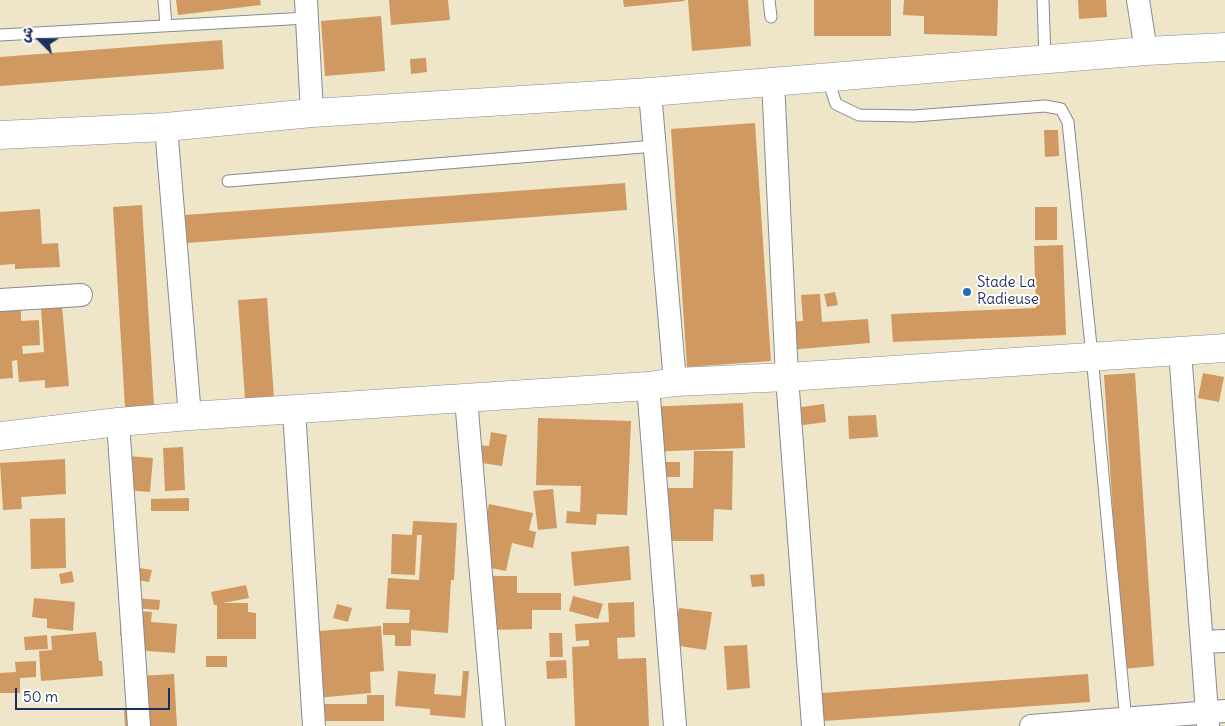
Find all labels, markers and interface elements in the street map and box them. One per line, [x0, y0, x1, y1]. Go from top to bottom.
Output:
north arrow [15, 15, 65, 65]
text: ش [15, 24, 37, 45]
place label: Stade La Radieuse [977, 274, 1039, 309]
marker: Stade La Radieuse [961, 286, 973, 298]
scale bar [18, 678, 172, 710]
text: 50 m [23, 687, 58, 706]

